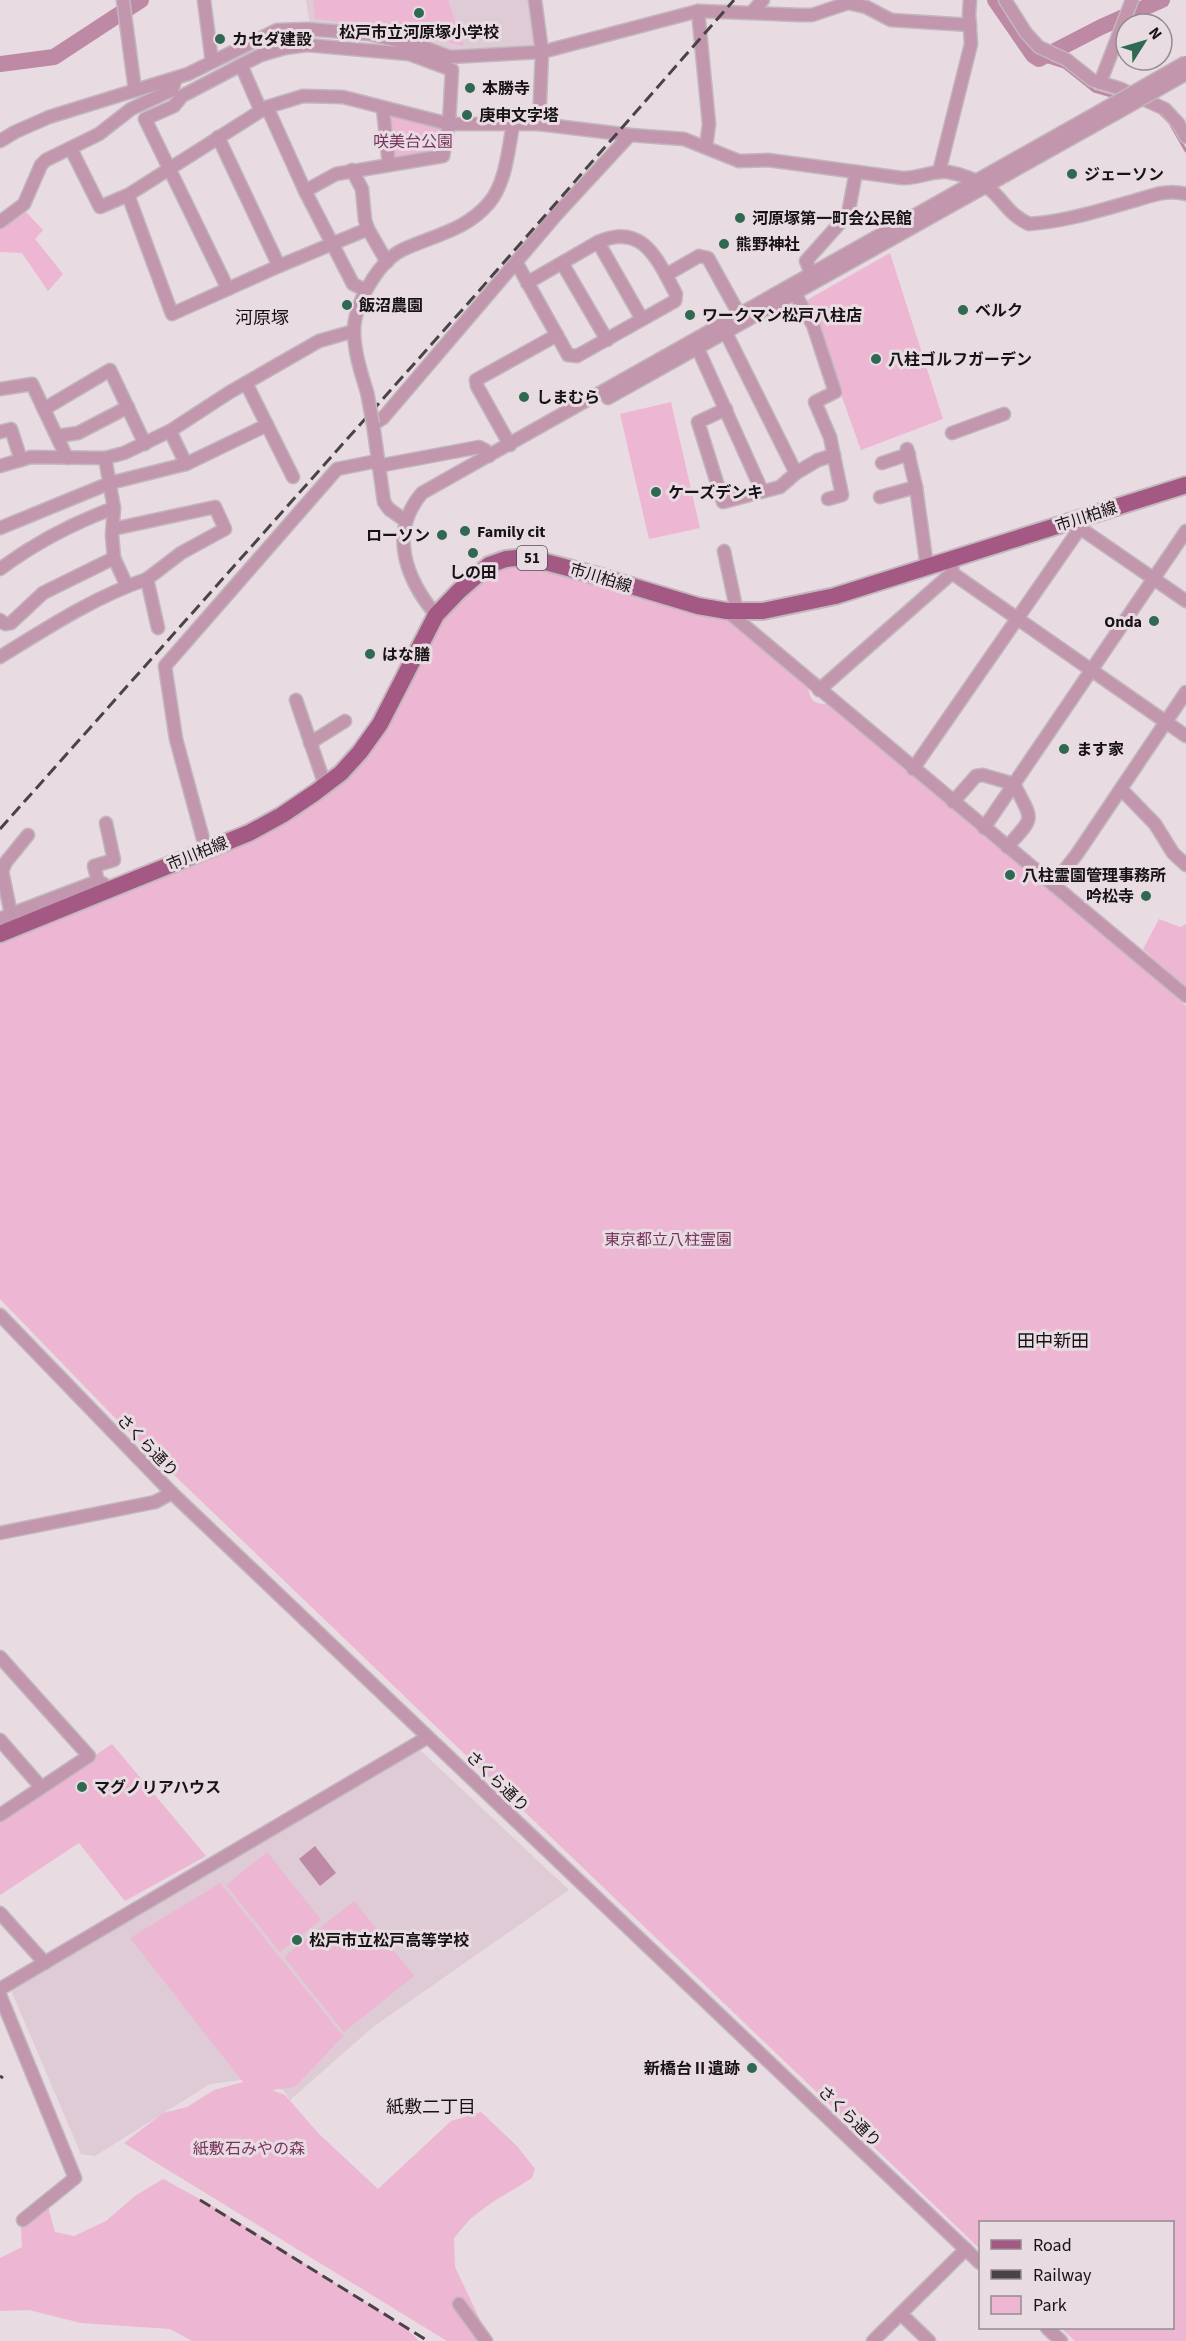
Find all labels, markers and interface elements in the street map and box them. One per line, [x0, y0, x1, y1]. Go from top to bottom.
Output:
marker: 松戸市立河原塚小学校 [412, 6, 426, 20]
north arrow [1114, 12, 1174, 72]
place label: 松戸市立河原塚小学校 [339, 22, 499, 44]
text: N [1143, 23, 1167, 44]
place label: カセダ建設 [232, 29, 312, 51]
marker: カセダ建設 [213, 32, 227, 46]
place label: 本勝寺 [482, 78, 530, 100]
marker: 本勝寺 [463, 81, 477, 95]
place label: 庚申文字塔 [479, 105, 559, 127]
marker: 庚申文字塔 [460, 108, 474, 122]
park label: 咲美台公園 [373, 131, 453, 153]
place label: ジェーソン [1084, 164, 1164, 186]
marker: ジェーソン [1065, 167, 1079, 181]
place label: 河原塚第一町会公民館 [752, 208, 912, 230]
marker: 河原塚第一町会公民館 [733, 211, 747, 225]
place label: 熊野神社 [736, 234, 800, 256]
marker: 熊野神社 [717, 237, 731, 251]
place label: 飯沼農園 [358, 295, 423, 317]
marker: 飯沼農園 [340, 298, 354, 312]
place label: ベルク [975, 300, 1023, 322]
marker: ベルク [956, 303, 970, 317]
place label: ワークマン松戸八柱店 [702, 305, 862, 327]
district label: 河原塚 [235, 306, 289, 331]
marker: ワークマン松戸八柱店 [683, 308, 697, 322]
place label: 八柱ゴルフガーデン [888, 349, 1032, 371]
marker: 八柱ゴルフガーデン [869, 352, 883, 366]
place label: しまむら [536, 387, 600, 409]
marker: しまむら [517, 390, 531, 404]
place label: ケーズデンキ [668, 482, 763, 504]
marker: ケーズデンキ [649, 485, 663, 499]
street label: 市川柏線 [1052, 497, 1120, 537]
place label: Family cit [477, 521, 545, 543]
marker: Family cit [458, 524, 472, 538]
place label: ローソン [366, 525, 430, 547]
marker: ローソン [435, 528, 449, 542]
marker: しの田 [466, 546, 480, 560]
road number: 51 [517, 546, 547, 570]
street label: 市川柏線 [567, 558, 635, 598]
place label: しの田 [449, 562, 497, 584]
place label: Onda [1104, 611, 1142, 633]
marker: Onda [1147, 614, 1161, 628]
place label: はな膳 [382, 644, 430, 666]
marker: はな膳 [363, 647, 377, 661]
place label: ます家 [1076, 739, 1124, 761]
marker: ます家 [1057, 742, 1071, 756]
street label: 市川柏線 [164, 832, 231, 876]
place label: 八柱霊園管理事務所 [1022, 865, 1166, 887]
marker: 八柱霊園管理事務所 [1003, 868, 1017, 882]
place label: 吟松寺 [1086, 886, 1134, 908]
marker: 吟松寺 [1139, 889, 1153, 903]
park label: 東京都立八柱霊園 [604, 1229, 732, 1251]
district label: 田中新田 [1017, 1329, 1089, 1354]
street label: さくら通り [112, 1409, 183, 1482]
street label: さくら通り [461, 1746, 534, 1817]
place label: マグノリアハウス [94, 1777, 221, 1799]
marker: マグノリアハウス [75, 1780, 89, 1794]
place label: 松戸市立松戸高等学校 [309, 1930, 469, 1952]
marker: 松戸市立松戸高等学校 [290, 1933, 304, 1947]
place label: 新橋台Ⅱ遺跡 [644, 2058, 740, 2080]
marker: 新橋台Ⅱ遺跡 [745, 2061, 759, 2075]
street label: さくら通り [813, 2081, 886, 2152]
district label: 紙敷二丁目 [386, 2095, 476, 2120]
park label: 紙敷石みやの森 [193, 2138, 305, 2160]
legend [979, 2221, 1174, 2329]
text: Road [1033, 2233, 1072, 2258]
text: Railway [1033, 2263, 1092, 2288]
text: Park [1033, 2293, 1067, 2318]

